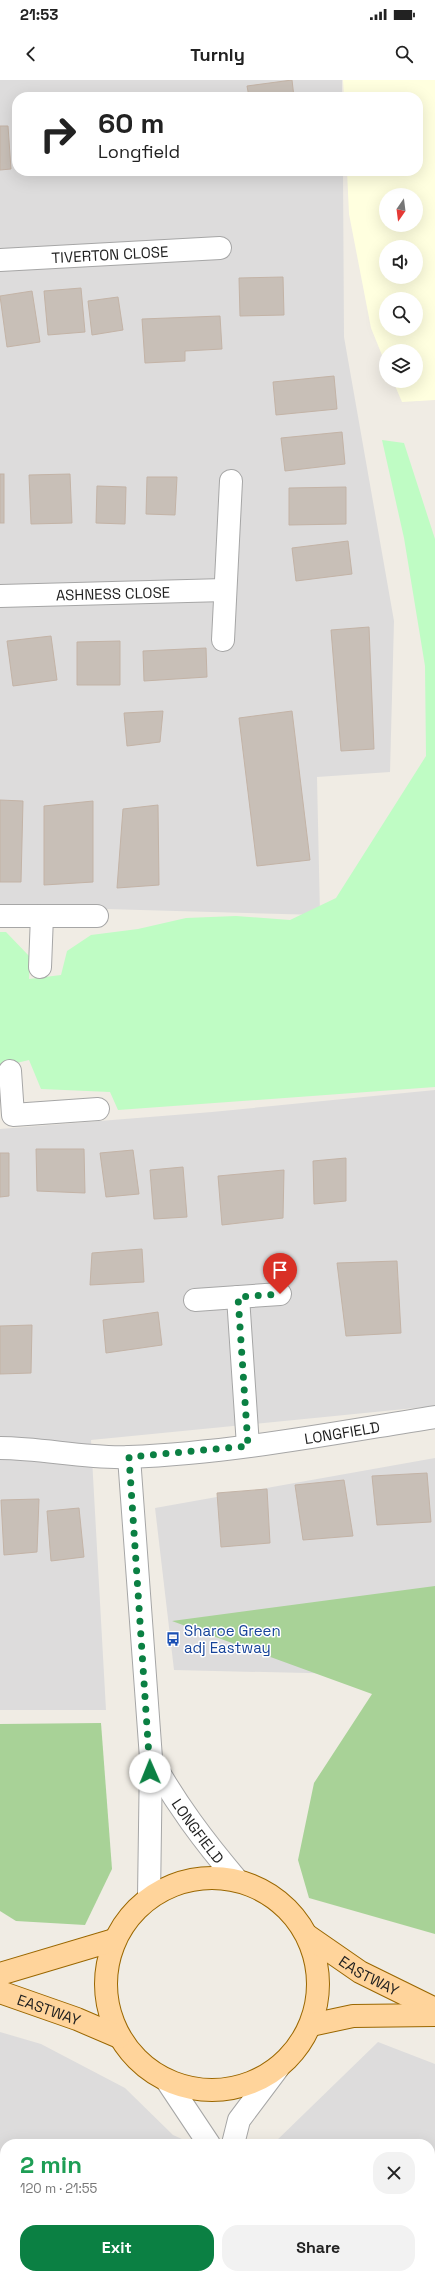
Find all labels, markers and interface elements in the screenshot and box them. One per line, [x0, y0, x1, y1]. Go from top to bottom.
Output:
text: 21:53 [20, 5, 58, 24]
icon: back [20, 43, 42, 65]
text: Turnly [190, 43, 245, 66]
icon: search [393, 43, 415, 65]
text: 60 m [98, 105, 164, 141]
icon: right [32, 108, 84, 160]
text: Longfield [98, 140, 180, 163]
north arrow [379, 188, 423, 232]
map controls [379, 188, 423, 388]
button: sound [379, 240, 423, 284]
street label: TIVERTON CLOSE [51, 241, 169, 267]
button: search [379, 292, 423, 336]
button: layers [379, 344, 423, 388]
street label: ASHNESS CLOSE [56, 582, 170, 604]
pin [263, 1253, 297, 1294]
icon: arrive [269, 1259, 291, 1281]
street label: LONGFIELD [303, 1417, 381, 1448]
place label: Sharoe Green adj Eastway [184, 1621, 281, 1657]
bus stop icon: Sharoe Green adj Eastway [165, 1631, 181, 1647]
position arrow [129, 1751, 171, 1793]
street label: LONGFIELD [168, 1795, 229, 1867]
street label: EASTWAY [336, 1951, 402, 1999]
street label: EASTWAY [15, 1989, 83, 2029]
text: 2 min [20, 2149, 82, 2180]
button: close [373, 2152, 415, 2194]
text: 120 m · 21:55 [20, 2180, 97, 2197]
button: Exit [20, 2225, 214, 2271]
button: Share [222, 2225, 415, 2271]

